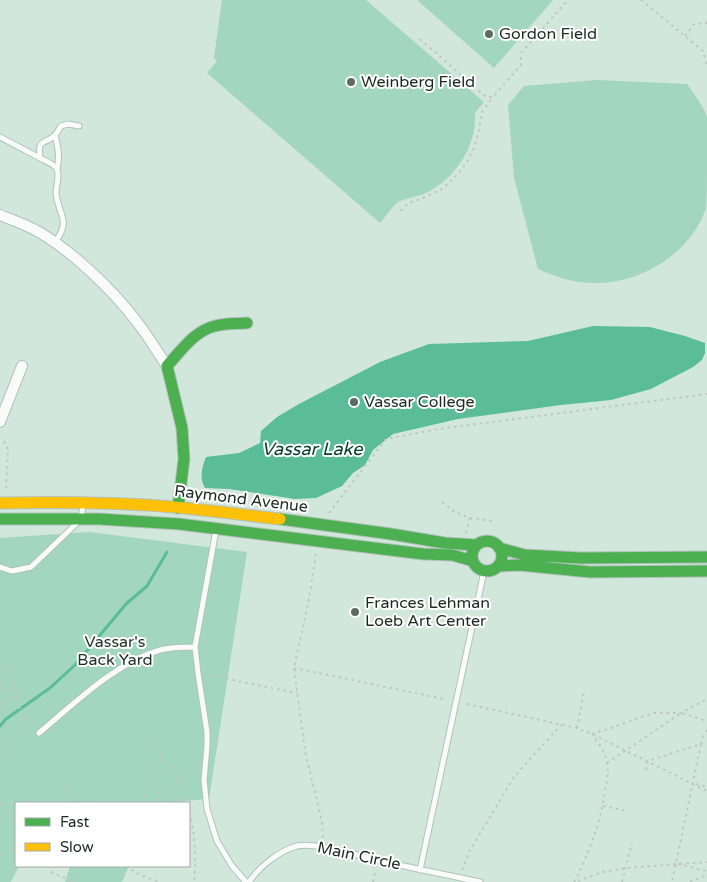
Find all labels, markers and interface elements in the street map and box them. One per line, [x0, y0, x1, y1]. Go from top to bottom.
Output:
place label: Gordon Field [499, 24, 597, 44]
marker: Gordon Field [483, 28, 495, 40]
place label: Weinberg Field [361, 72, 475, 92]
marker: Weinberg Field [345, 76, 357, 88]
place label: Vassar College [364, 392, 475, 412]
marker: Vassar College [348, 396, 360, 408]
water label: Vassar Lake [262, 438, 363, 460]
street label: Raymond Avenue [173, 481, 309, 517]
place label: Frances Lehman Loeb Art Center [365, 593, 490, 631]
marker: Frances Lehman Loeb Art Center [349, 606, 361, 618]
park label: Vassar's Back Yard [77, 632, 153, 670]
legend [15, 802, 190, 867]
text: Fast [60, 813, 90, 831]
street label: Main Circle [315, 837, 403, 875]
text: Slow [60, 838, 94, 856]

